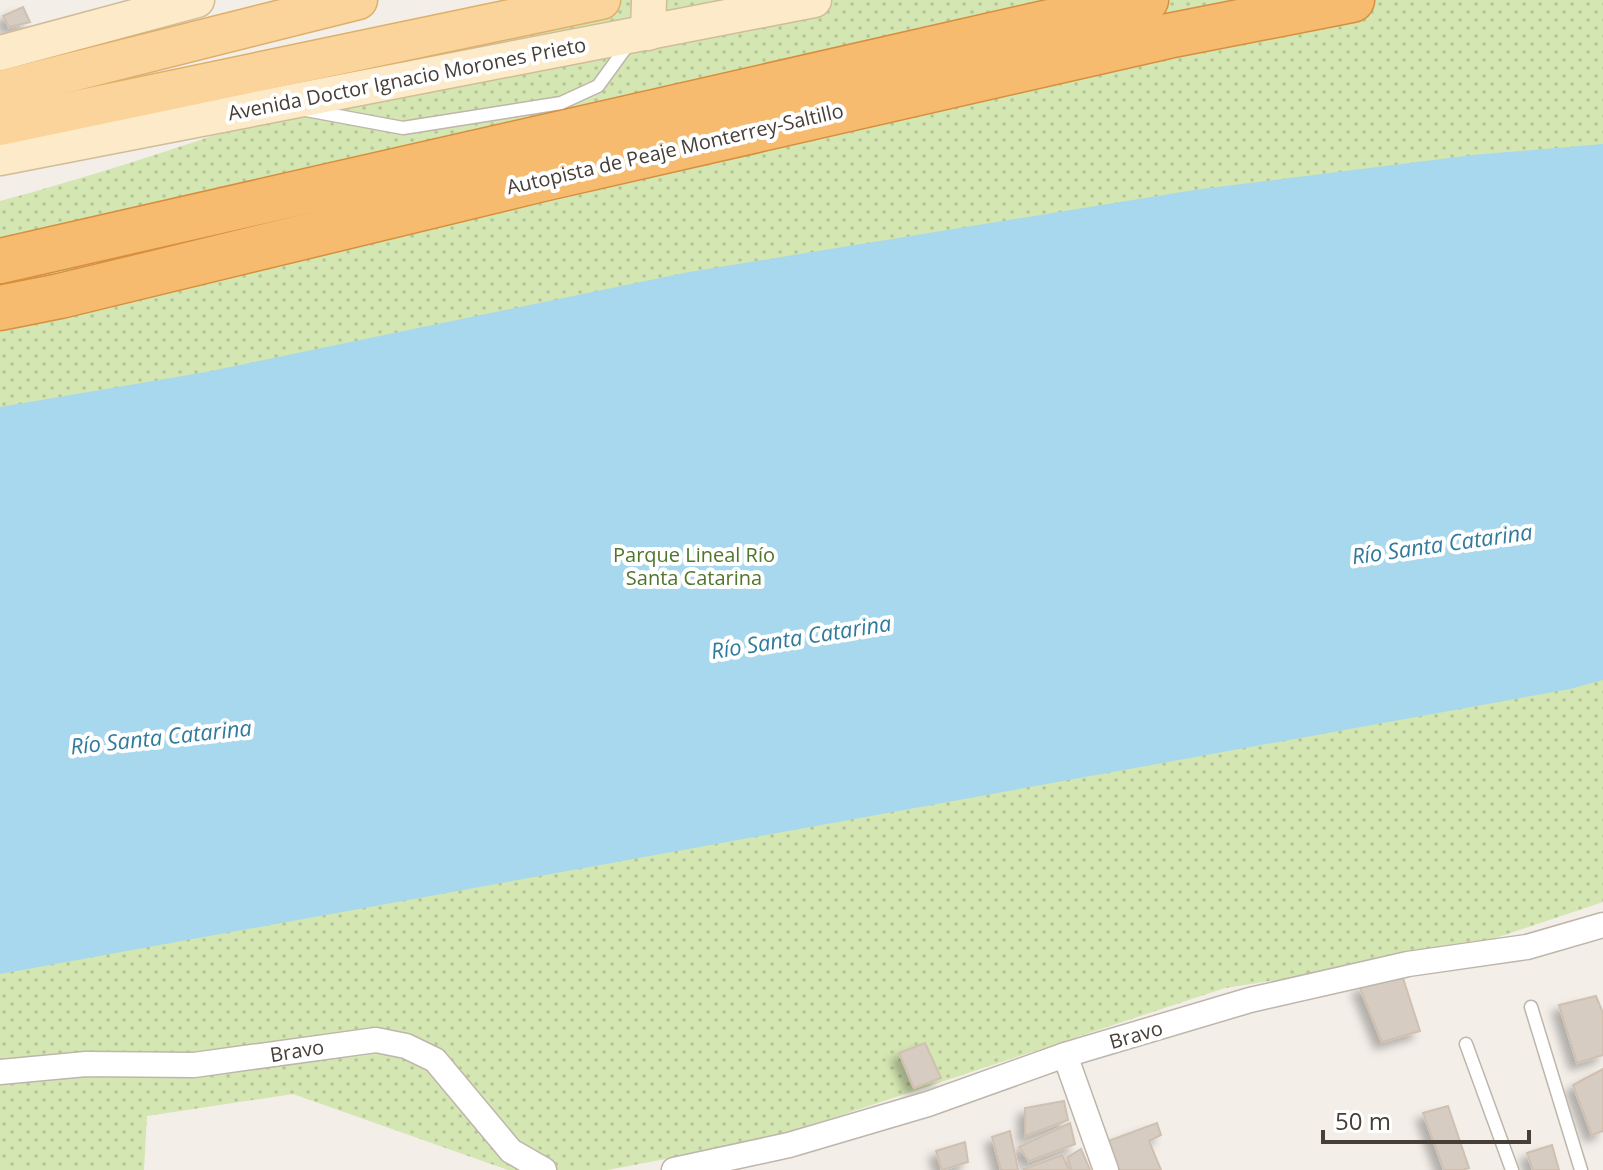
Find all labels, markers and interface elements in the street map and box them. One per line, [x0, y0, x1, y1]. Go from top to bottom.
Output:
street label: Avenida Doctor Ignacio Morones Prieto [226, 31, 588, 127]
street label: Autopista de Peaje Monterrey-Saltillo [504, 97, 846, 200]
water label: Río Santa Catarina [1350, 515, 1534, 571]
park label: Parque Lineal Río Santa Catarina [613, 541, 775, 591]
water label: Río Santa Catarina [708, 607, 893, 665]
water label: Río Santa Catarina [69, 712, 253, 760]
street label: Bravo [1106, 1014, 1166, 1055]
street label: Bravo [268, 1033, 326, 1068]
scale bar [1323, 1094, 1529, 1144]
text: 50 m [1335, 1104, 1391, 1137]

